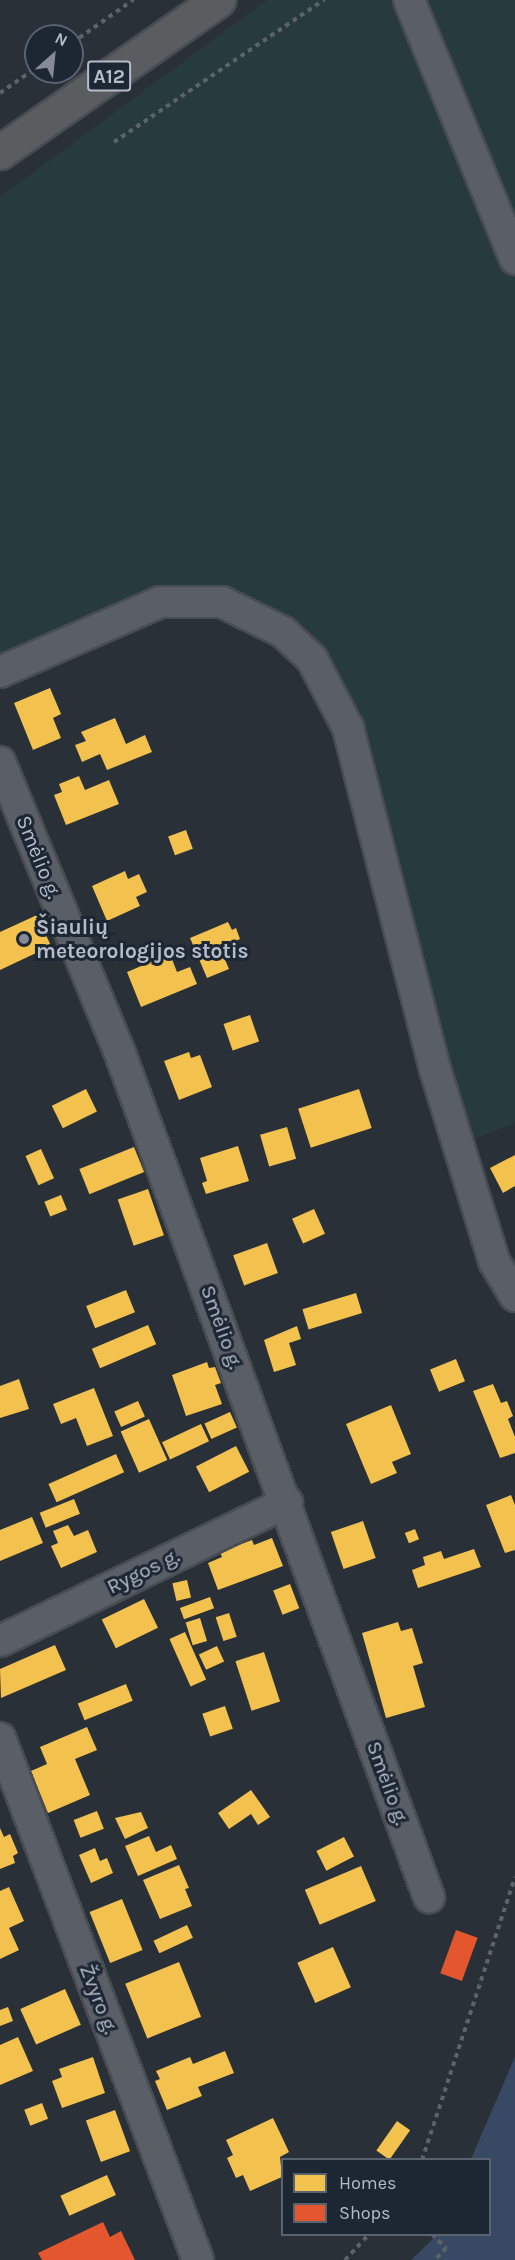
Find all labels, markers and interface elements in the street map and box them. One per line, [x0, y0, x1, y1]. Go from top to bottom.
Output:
north arrow [24, 24, 84, 84]
text: N [52, 28, 71, 50]
road number: A12 [86, 59, 132, 93]
street label: Smėlio g. [11, 812, 67, 902]
place label: Šiaulių meteorologijos stotis [36, 914, 249, 964]
marker: Šiaulių meteorologijos stotis [17, 932, 31, 946]
street label: Smėlio g. [195, 1282, 249, 1372]
street label: Rygos g. [103, 1543, 183, 1599]
street label: Smėlio g. [361, 1738, 415, 1828]
street label: Žvyro g. [74, 1961, 124, 2037]
legend [281, 2158, 491, 2236]
text: Homes [339, 2172, 396, 2194]
text: Shops [339, 2202, 391, 2224]

